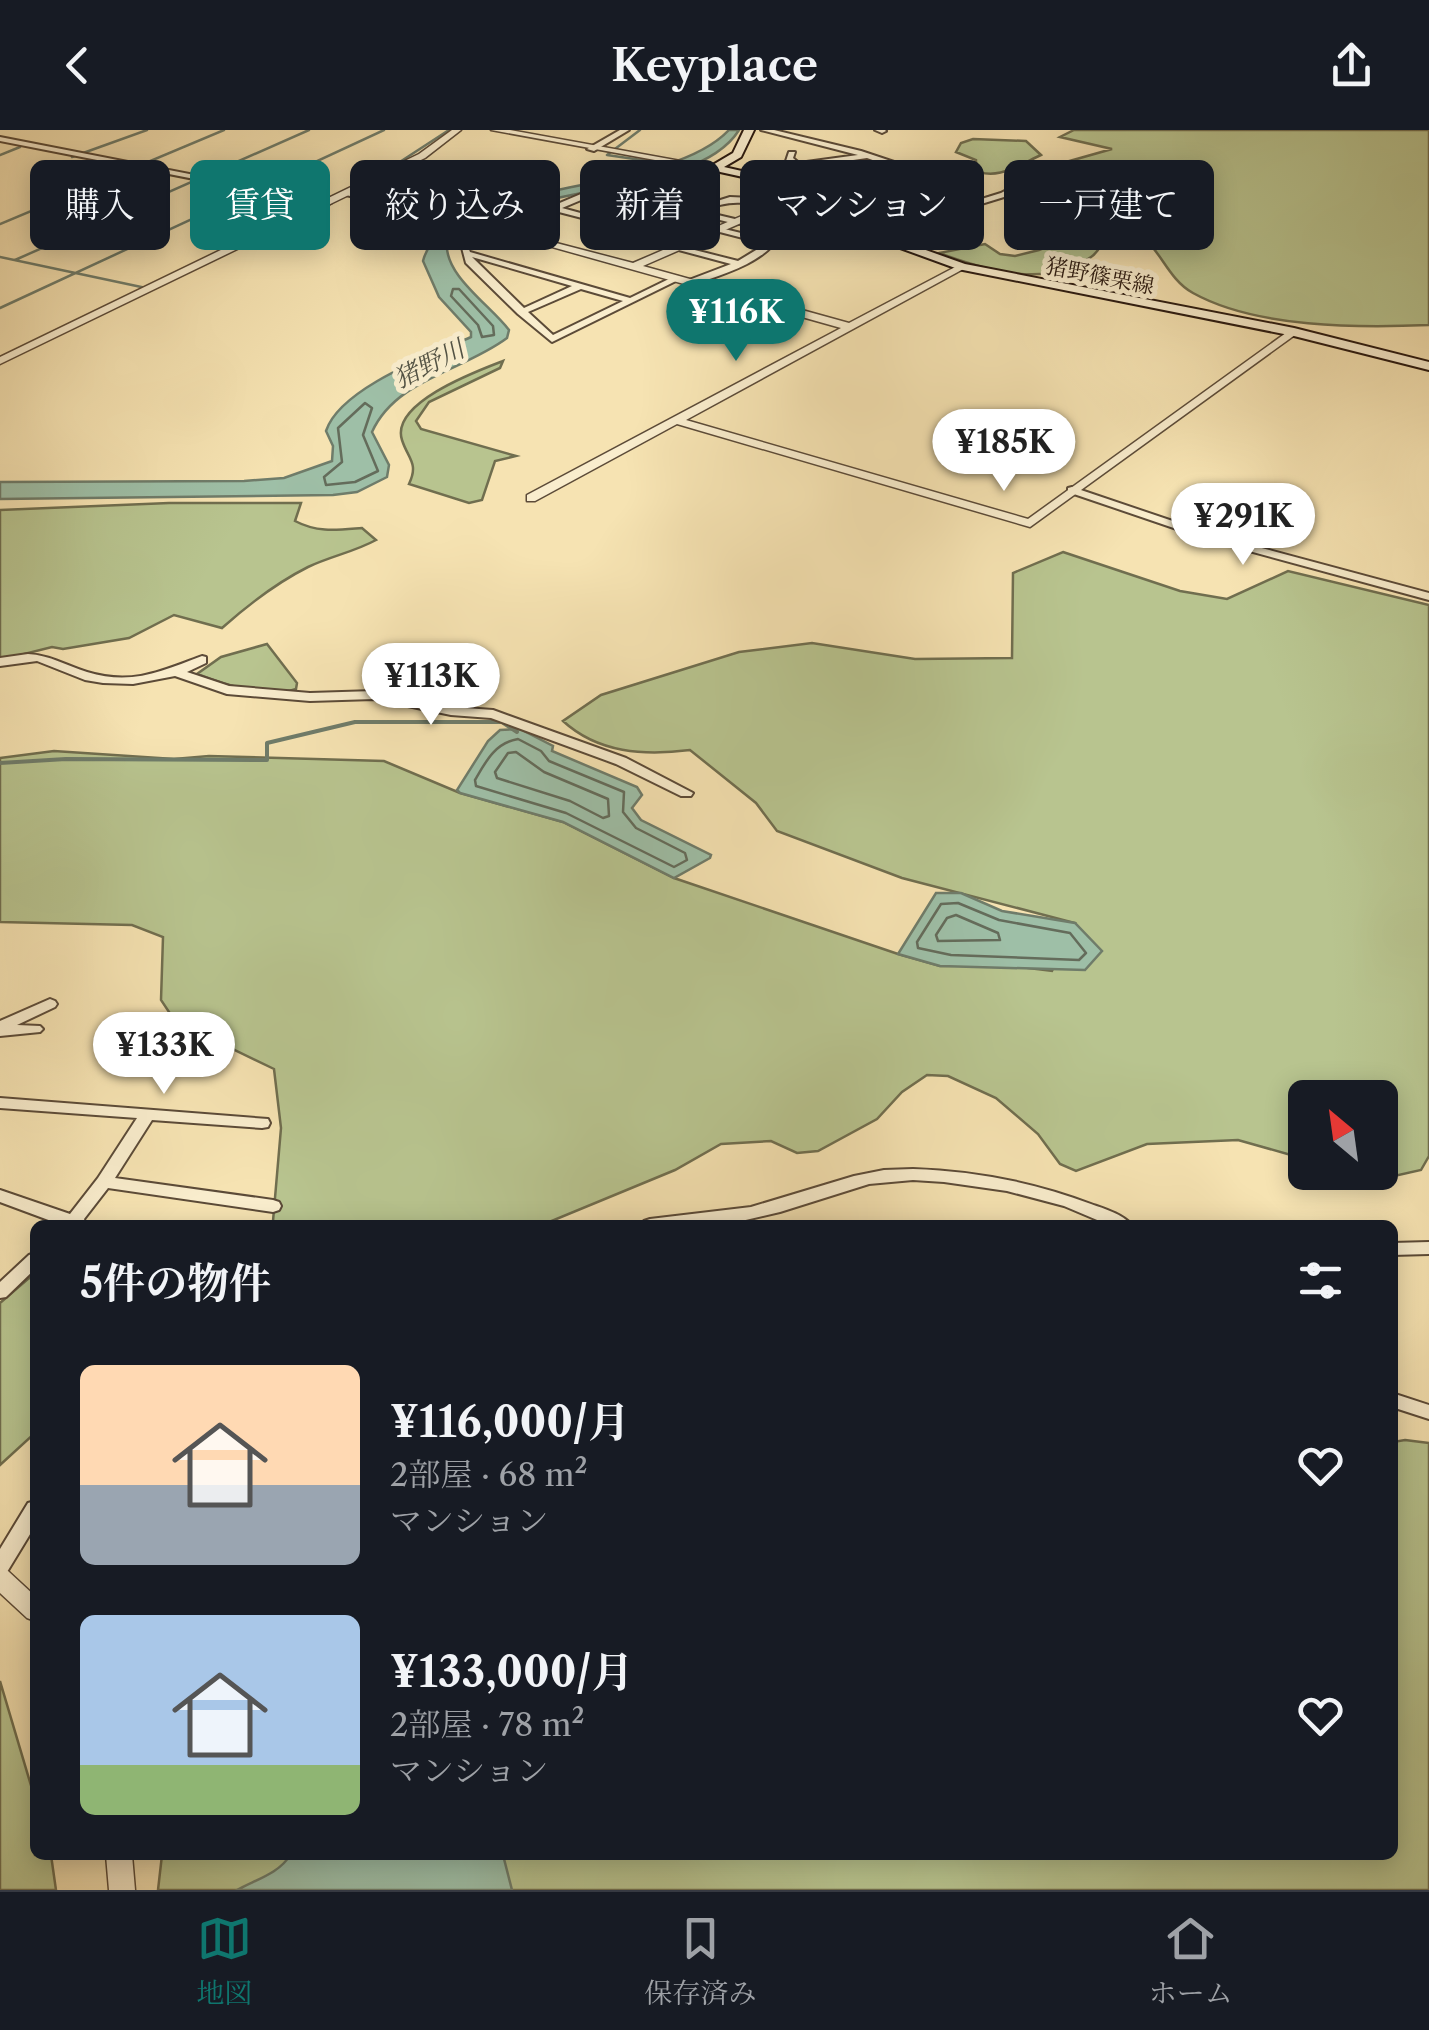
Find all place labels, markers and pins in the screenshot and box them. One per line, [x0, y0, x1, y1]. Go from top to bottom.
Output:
pin: ¥116K [666, 279, 806, 364]
pin: ¥185K [934, 409, 1074, 494]
pin: ¥291K [1173, 483, 1313, 568]
pin: ¥113K [361, 643, 501, 728]
pin: ¥133K [94, 1012, 234, 1097]

